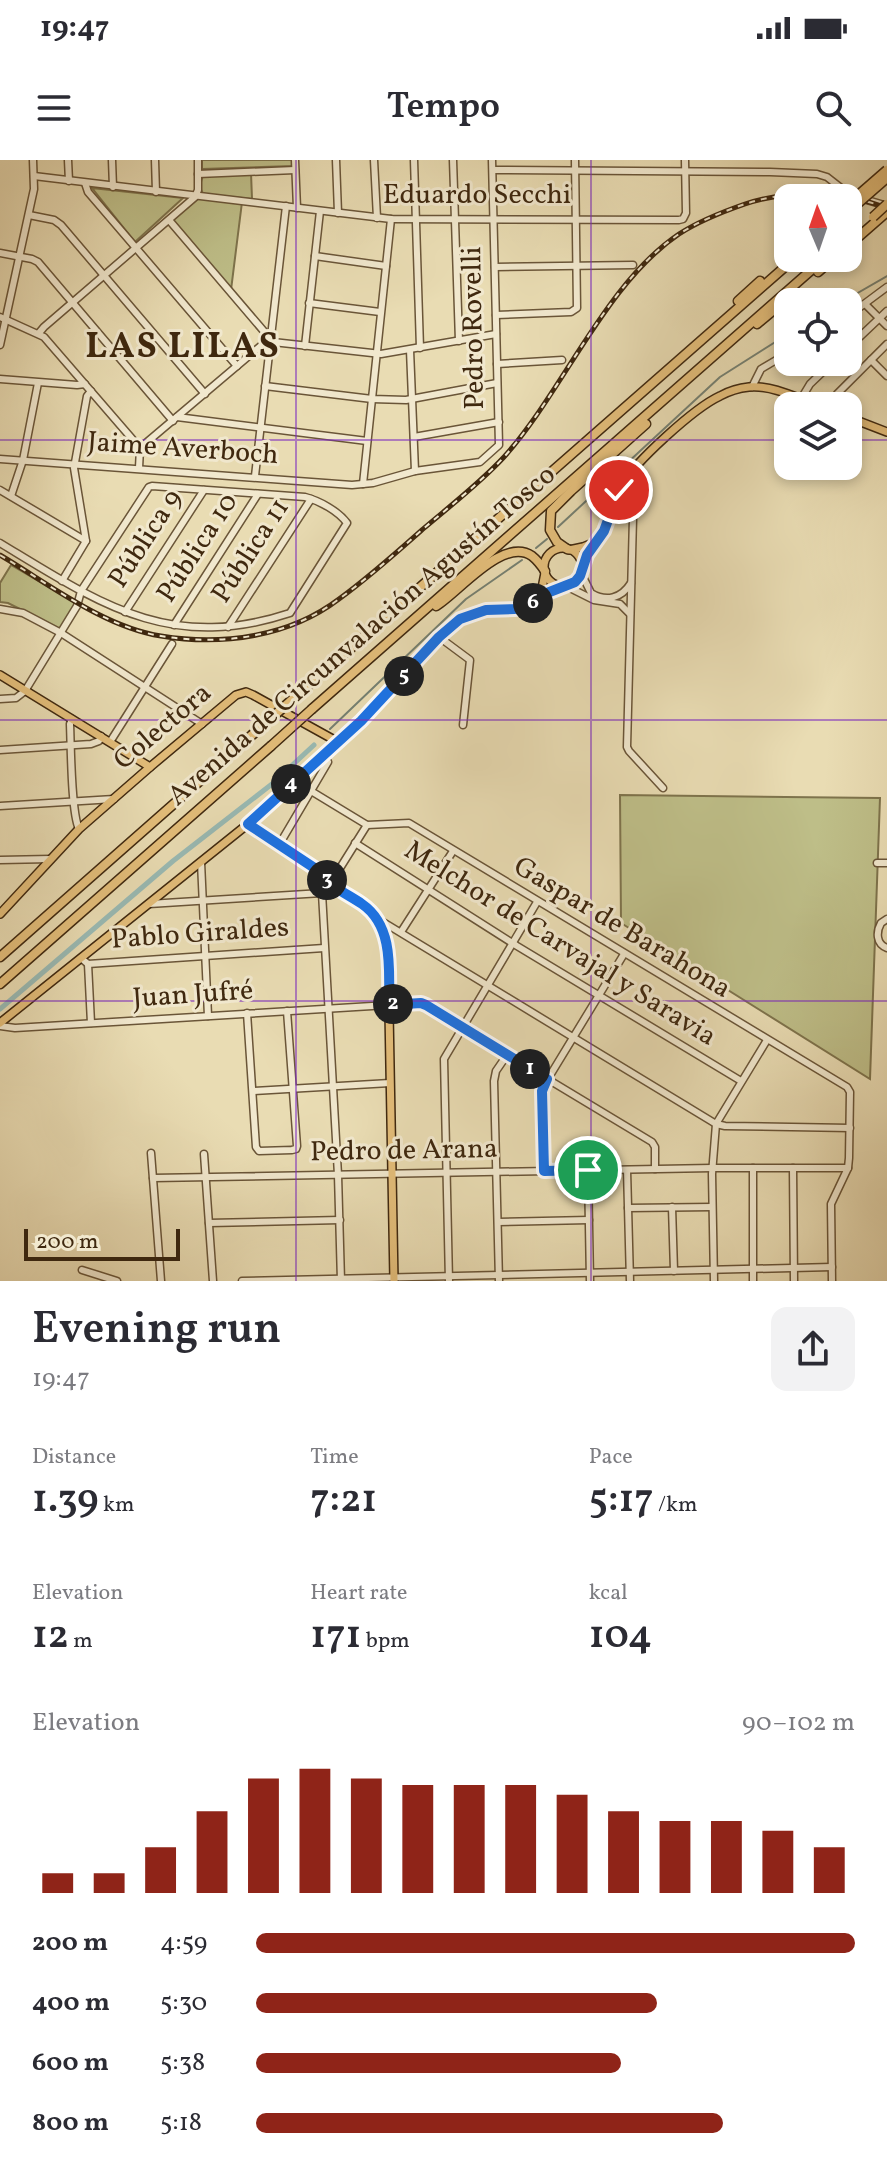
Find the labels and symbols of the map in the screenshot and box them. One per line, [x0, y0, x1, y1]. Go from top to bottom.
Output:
street label: Eduardo Secchi [383, 176, 571, 215]
north arrow [774, 184, 862, 272]
street label: Pedro Rovelli [453, 246, 495, 410]
district label: LAS LILAS [85, 323, 281, 373]
street label: Jaime Averboch [86, 423, 280, 475]
street label: Avenida de Circunvalación Agustín Tosco [159, 456, 565, 816]
pin [585, 456, 653, 524]
street label: Pública 9 [100, 482, 192, 596]
street label: Pública 10 [148, 486, 248, 610]
street label: Pública 11 [203, 491, 299, 611]
pin: 6 [513, 583, 553, 623]
pin: 5 [384, 656, 424, 696]
street label: Colectora [106, 674, 220, 780]
pin: 4 [271, 764, 311, 804]
street label: Melchor de Carvajal y Saravia [396, 832, 724, 1056]
street label: Gaspar de Barahona [506, 847, 738, 1009]
pin: 3 [307, 860, 347, 900]
street label: Pablo Giraldes [110, 908, 290, 960]
street label: Juan Jufré [131, 971, 255, 1019]
pin: 2 [373, 984, 413, 1024]
pin: 1 [510, 1049, 550, 1089]
street label: Pedro de Arana [310, 1130, 498, 1172]
pin [554, 1136, 622, 1204]
scale bar [24, 1225, 180, 1261]

